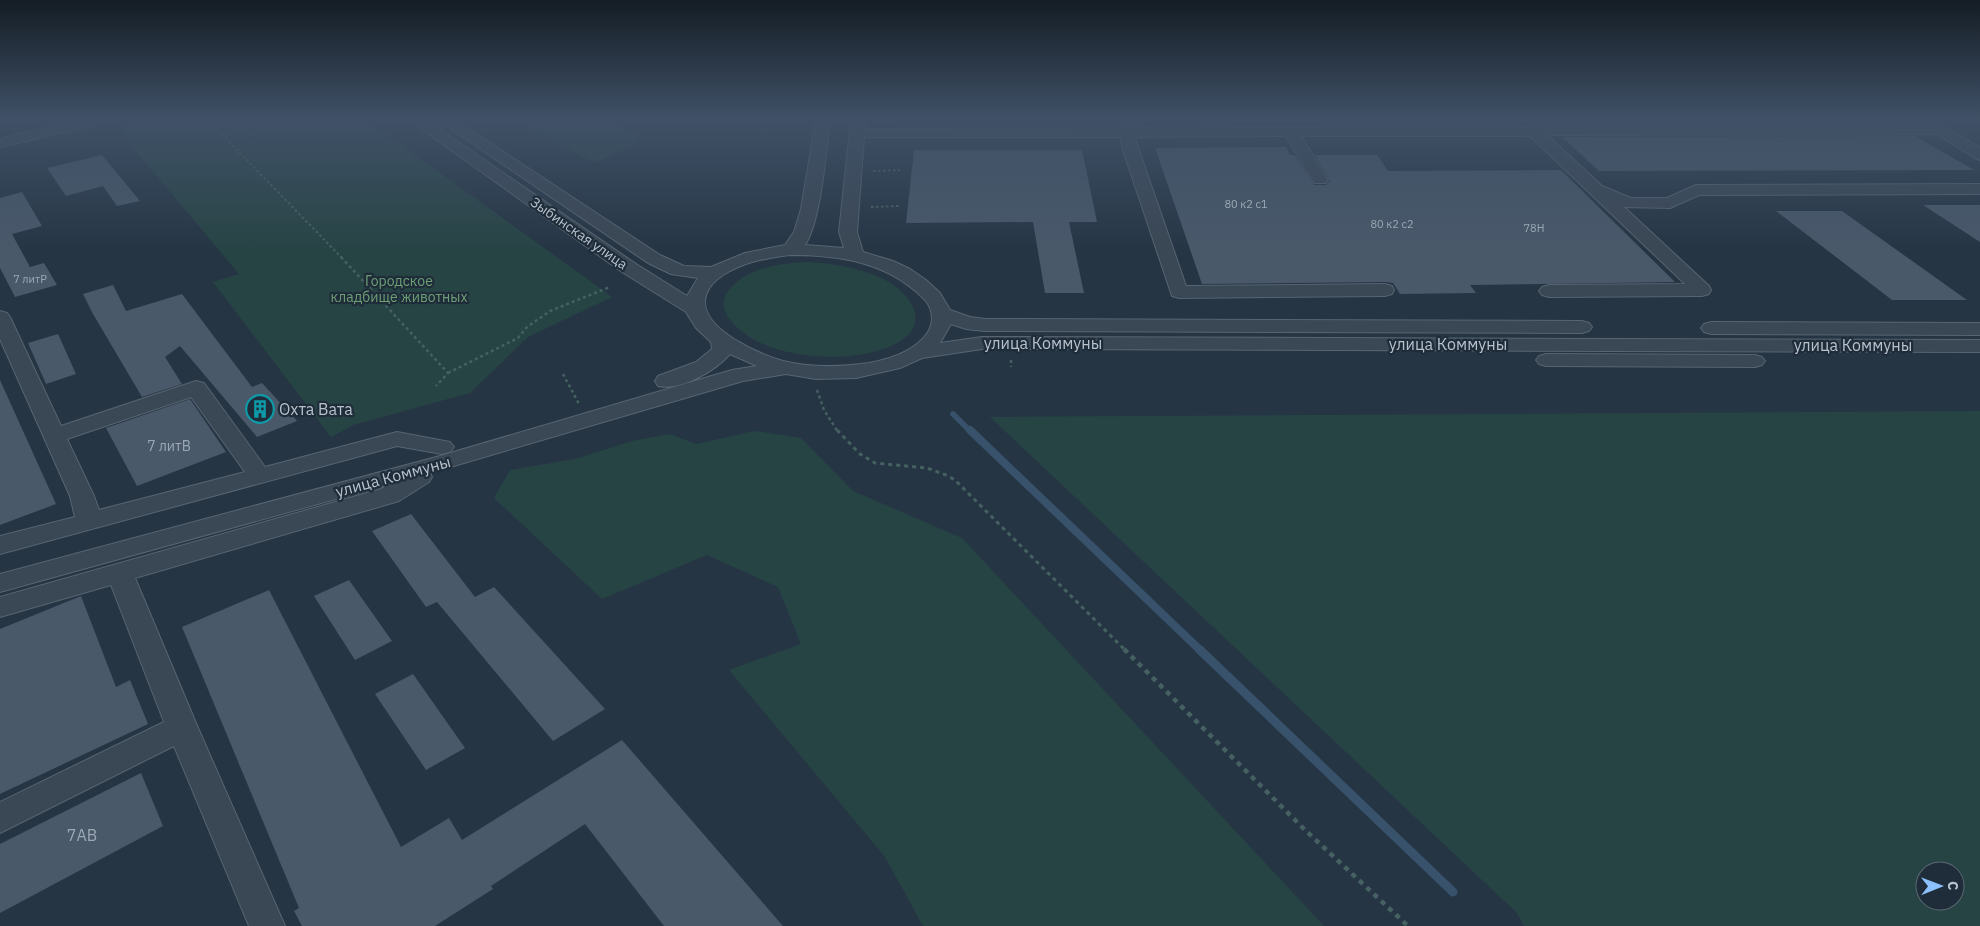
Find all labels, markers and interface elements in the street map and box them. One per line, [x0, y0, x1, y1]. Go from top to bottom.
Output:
street label: Зыбинская улица [527, 193, 631, 273]
house number: 80 к2 с1 [1224, 197, 1268, 211]
house number: 80 к2 с2 [1370, 217, 1414, 231]
house number: 78Н [1524, 221, 1544, 235]
house number: 7 литР [13, 272, 47, 286]
park label: Городское кладбище животных [331, 272, 467, 306]
street label: улица Коммуны [984, 333, 1102, 353]
street label: улица Коммуны [1389, 334, 1507, 354]
street label: улица Коммуны [1794, 335, 1912, 355]
building icon: Охта Вата [245, 394, 275, 424]
place label: Охта Вата [279, 399, 353, 419]
house number: 7 литВ [147, 437, 191, 455]
street label: улица Коммуны [333, 451, 453, 501]
house number: 7АВ [67, 825, 97, 845]
north arrow [1915, 861, 1965, 911]
text: С [1944, 881, 1962, 890]

